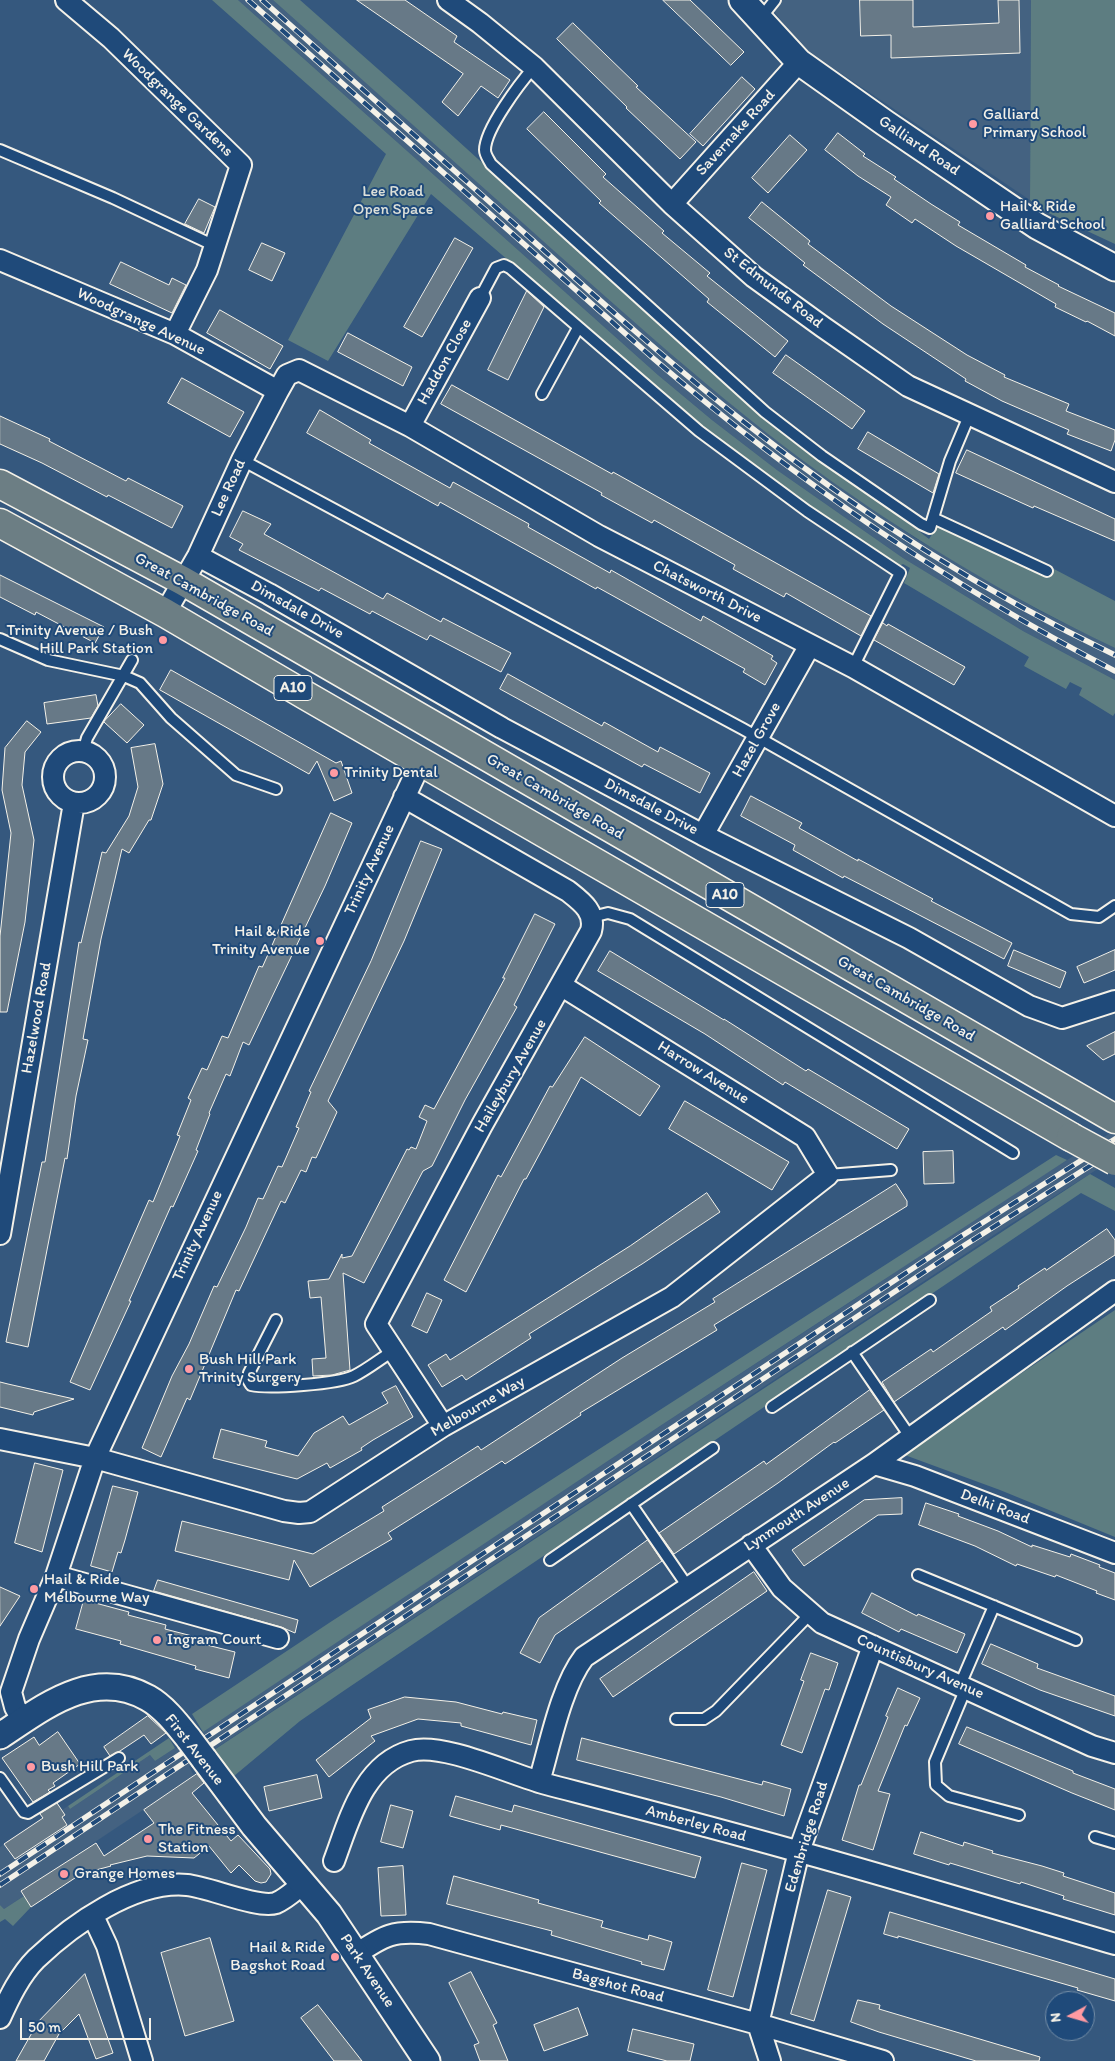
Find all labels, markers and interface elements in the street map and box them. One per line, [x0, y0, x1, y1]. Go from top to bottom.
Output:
street label: Woodgrange Gardens [117, 45, 237, 161]
street label: Savernake Road [692, 86, 780, 180]
place label: Galliard Primary School [983, 105, 1086, 143]
street label: Galliard Road [875, 112, 963, 180]
marker: Galliard Primary School [967, 118, 979, 130]
park label: Lee Road Open Space [353, 182, 433, 220]
place label: Hail & Ride Galliard School [1000, 197, 1105, 235]
marker: Hail & Ride Galliard School [984, 210, 996, 222]
street label: St Edmunds Road [719, 243, 827, 333]
street label: Woodgrange Avenue [74, 284, 208, 360]
street label: Haddon Close [413, 316, 477, 408]
street label: Lee Road [207, 456, 251, 520]
street label: Great Cambridge Road [131, 549, 277, 641]
street label: Chatsworth Drive [649, 556, 765, 628]
street label: Dimsdale Drive [247, 576, 347, 644]
place label: Trinity Avenue / Bush Hill Park Station [7, 621, 153, 659]
marker: Trinity Avenue / Bush Hill Park Station [157, 634, 169, 646]
road number: A10 [274, 676, 312, 700]
street label: Hazel Grove [728, 699, 786, 781]
street label: Great Cambridge Road [483, 750, 627, 844]
place label: Trinity Dental [344, 763, 438, 783]
marker: Trinity Dental [328, 767, 340, 779]
street label: Dimsdale Drive [601, 774, 701, 840]
street label: Trinity Avenue [341, 822, 399, 918]
road number: A10 [706, 882, 744, 908]
place label: Hail & Ride Trinity Avenue [212, 922, 310, 960]
marker: Hail & Ride Trinity Avenue [314, 935, 326, 947]
street label: Great Cambridge Road [834, 952, 978, 1046]
street label: Hazelwood Road [18, 961, 56, 1075]
street label: Haileybury Avenue [471, 1016, 551, 1136]
street label: Harrow Avenue [654, 1037, 752, 1109]
street label: Trinity Avenue [169, 1188, 227, 1284]
place label: Bush Hill Park Trinity Surgery [199, 1350, 301, 1388]
marker: Bush Hill Park Trinity Surgery [183, 1363, 195, 1375]
street label: Melbourne Way [428, 1372, 528, 1442]
street label: Lynmouth Avenue [741, 1474, 853, 1556]
street label: Delhi Road [957, 1485, 1033, 1529]
place label: Hail & Ride Melbourne Way [44, 1570, 150, 1608]
marker: Hail & Ride Melbourne Way [28, 1583, 40, 1595]
place label: Ingram Court [167, 1630, 261, 1650]
street label: Countisbury Avenue [853, 1630, 987, 1704]
marker: Ingram Court [151, 1634, 163, 1646]
street label: First Avenue [160, 1710, 228, 1790]
place label: Bush Hill Park [41, 1757, 138, 1777]
marker: Bush Hill Park [25, 1761, 37, 1773]
street label: Edenbridge Road [781, 1779, 833, 1895]
street label: Amberley Road [643, 1801, 749, 1847]
place label: The Fitness Station [158, 1820, 236, 1858]
marker: The Fitness Station [142, 1833, 154, 1845]
place label: Grange Homes [74, 1864, 175, 1884]
marker: Grange Homes [58, 1868, 70, 1880]
street label: Park Avenue [335, 1930, 399, 2012]
place label: Hail & Ride Bagshot Road [230, 1938, 325, 1976]
marker: Hail & Ride Bagshot Road [329, 1951, 341, 1963]
street label: Bagshot Road [570, 1964, 666, 2008]
north arrow [1045, 1991, 1095, 2041]
scale bar [22, 2008, 154, 2040]
text: N [1047, 2012, 1065, 2023]
text: 50 m [28, 2018, 61, 2036]

